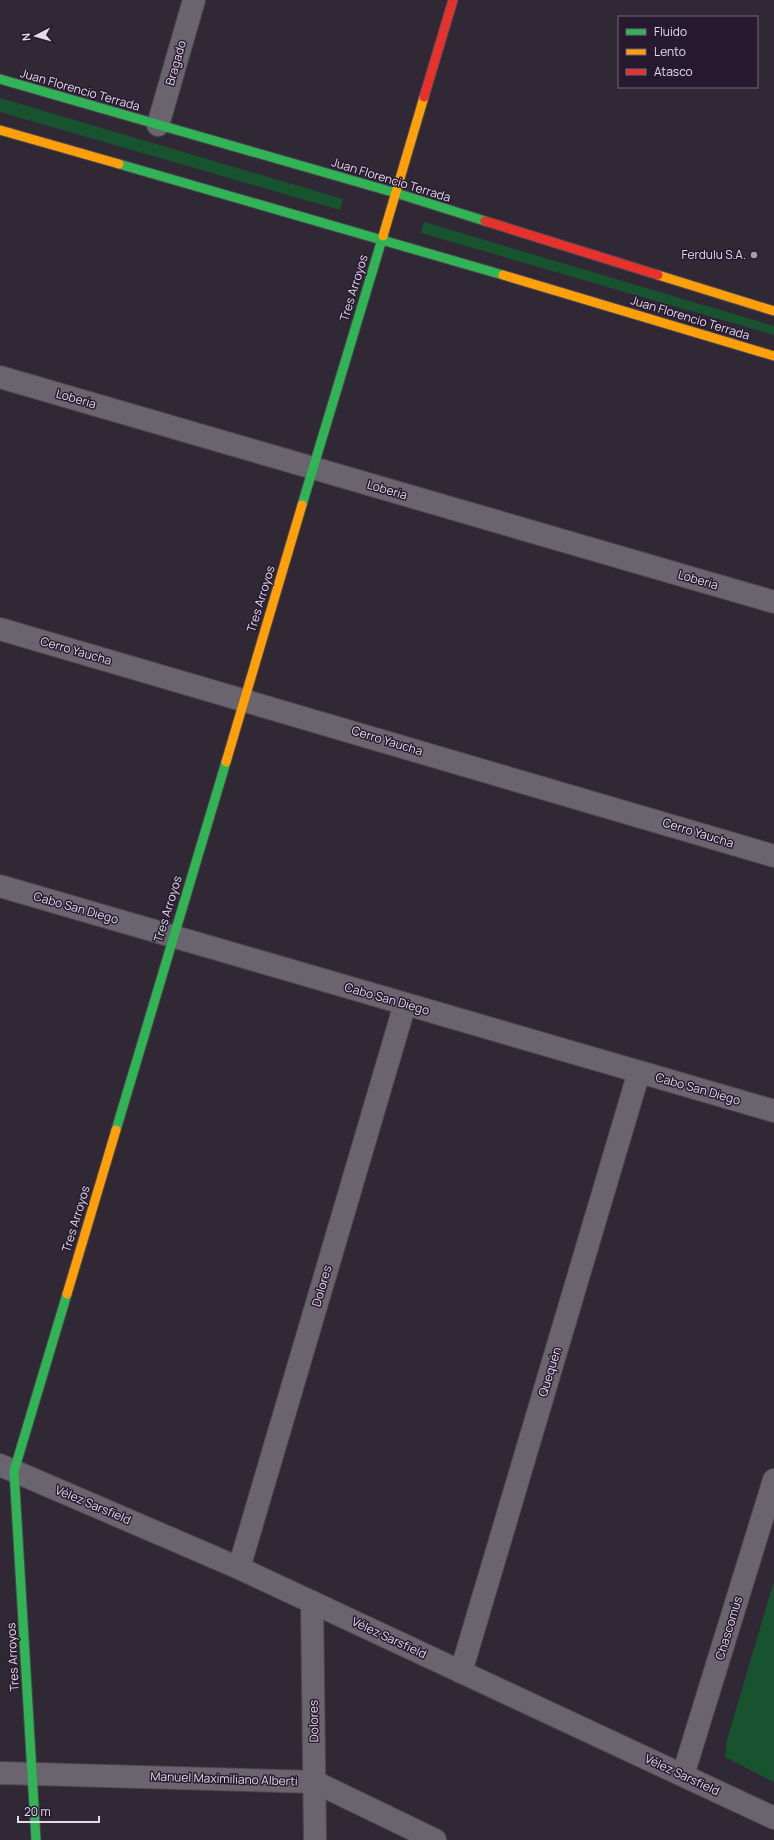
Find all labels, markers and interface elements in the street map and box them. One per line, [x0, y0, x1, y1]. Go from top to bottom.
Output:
north arrow [16, 16, 56, 56]
legend [618, 16, 758, 88]
text: Fluido [654, 23, 687, 40]
text: N [18, 32, 33, 42]
street label: Bragado [161, 38, 190, 87]
text: Lento [654, 43, 686, 60]
text: Atasco [654, 63, 693, 80]
street label: Juan Florencio Terrada [18, 64, 142, 115]
street label: Juan Florencio Terrada [329, 153, 453, 206]
place label: Ferdulu S.A. [682, 246, 746, 263]
marker: Ferdulu S.A. [749, 250, 759, 260]
street label: Tres Arroyos [335, 252, 372, 323]
street label: Juan Florencio Terrada [628, 291, 752, 344]
street label: Loberia [54, 385, 98, 412]
street label: Loberia [365, 476, 409, 503]
street label: Tres Arroyos [242, 563, 279, 634]
street label: Loberia [676, 566, 720, 593]
street label: Cerro Yaucha [38, 632, 114, 669]
street label: Cerro Yaucha [349, 722, 425, 759]
street label: Cerro Yaucha [660, 814, 736, 851]
street label: Tres Arroyos [149, 873, 186, 944]
street label: Cabo San Diego [32, 887, 121, 928]
street label: Cabo San Diego [343, 978, 432, 1019]
street label: Cabo San Diego [654, 1068, 743, 1109]
street label: Tres Arroyos [57, 1183, 94, 1254]
street label: Dolores [307, 1263, 336, 1309]
street label: Quequén [534, 1345, 565, 1399]
street label: Vélez Sarsfield [53, 1481, 134, 1528]
street label: Chascomús [711, 1594, 746, 1662]
street label: Vélez Sarsfield [349, 1613, 429, 1662]
street label: Tres Arroyos [2, 1622, 23, 1692]
street label: Dolores [305, 1700, 322, 1742]
street label: Vélez Sarsfield [642, 1750, 722, 1799]
street label: Manuel Maximiliano Alberti [150, 1767, 298, 1790]
scale bar [18, 1798, 99, 1824]
text: 20 m [24, 1803, 51, 1820]

